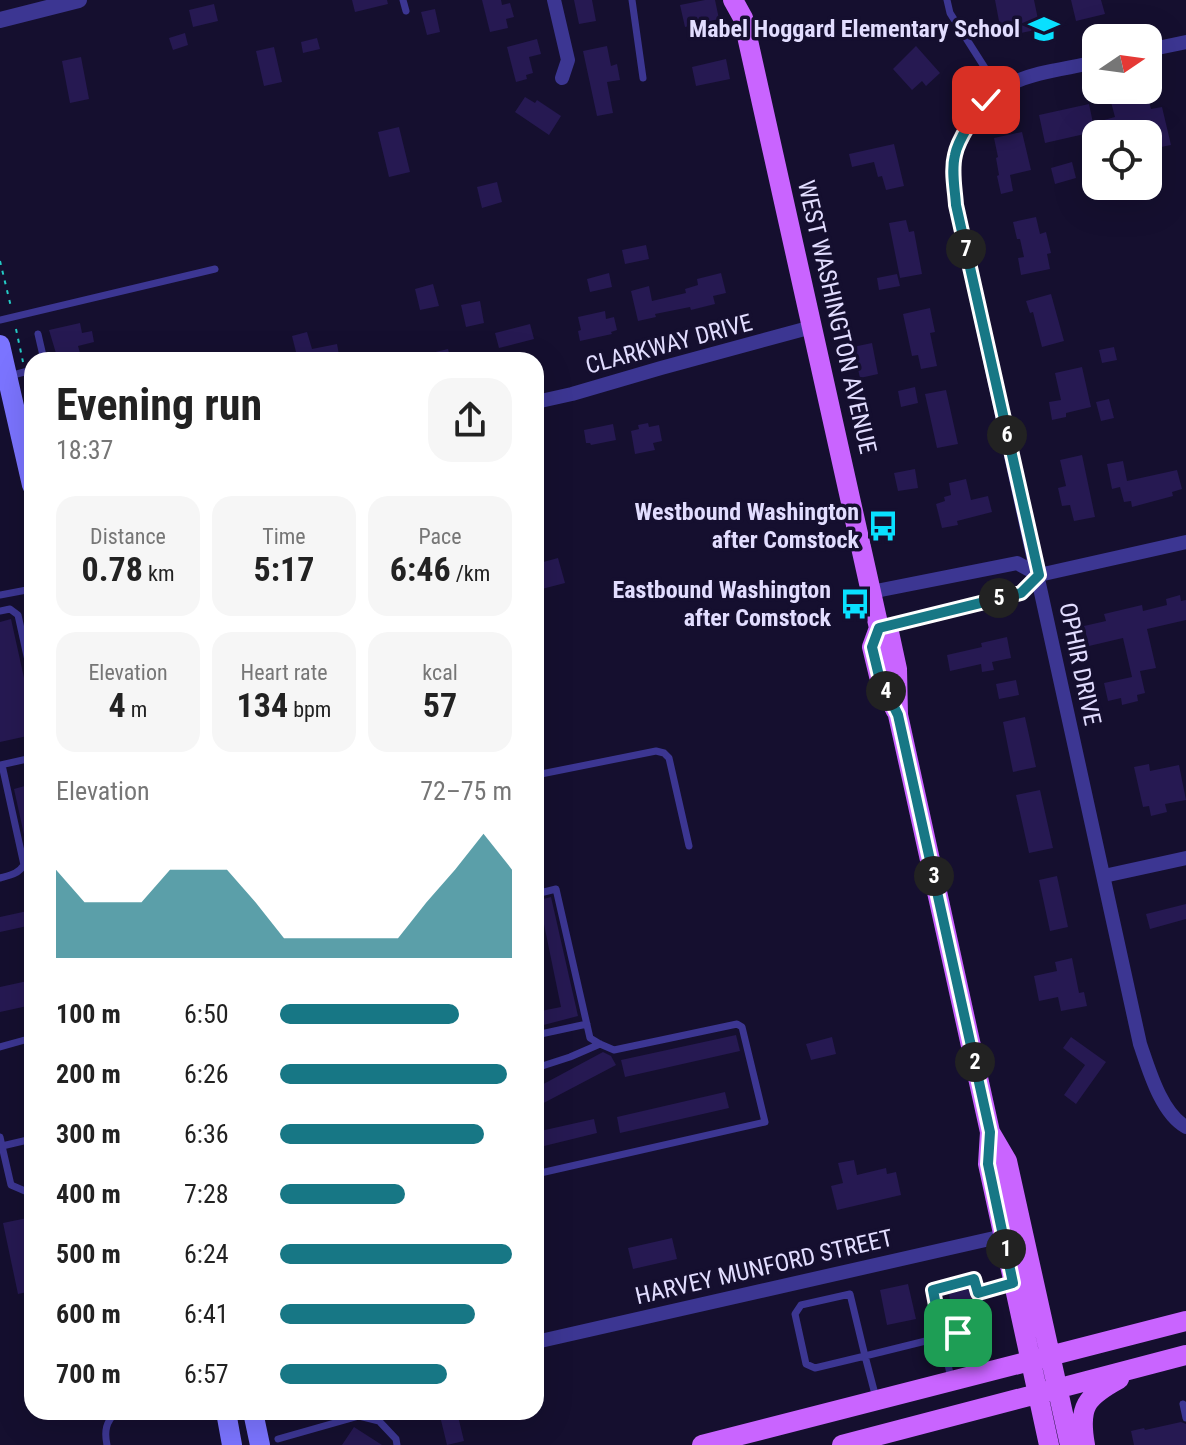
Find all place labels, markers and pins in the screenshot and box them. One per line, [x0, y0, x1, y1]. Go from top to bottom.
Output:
school or university icon: Mabel Hoggard Elementary School [1027, 12, 1061, 46]
place label: Mabel Hoggard Elementary School [689, 15, 1020, 43]
pin [952, 66, 1020, 134]
pin: 7 [946, 229, 986, 269]
pin: 6 [987, 415, 1027, 455]
place label: Westbound Washington after Comstock [634, 498, 860, 554]
bus stop icon: Westbound Washington after Comstock [866, 509, 900, 543]
place label: Eastbound Washington after Comstock [612, 576, 832, 632]
pin: 5 [979, 578, 1019, 618]
bus stop icon: Eastbound Washington after Comstock [838, 587, 872, 621]
pin: 4 [866, 671, 906, 711]
pin: 3 [914, 856, 954, 896]
pin: 2 [955, 1042, 995, 1082]
pin: 1 [986, 1229, 1026, 1269]
pin [924, 1299, 992, 1367]

